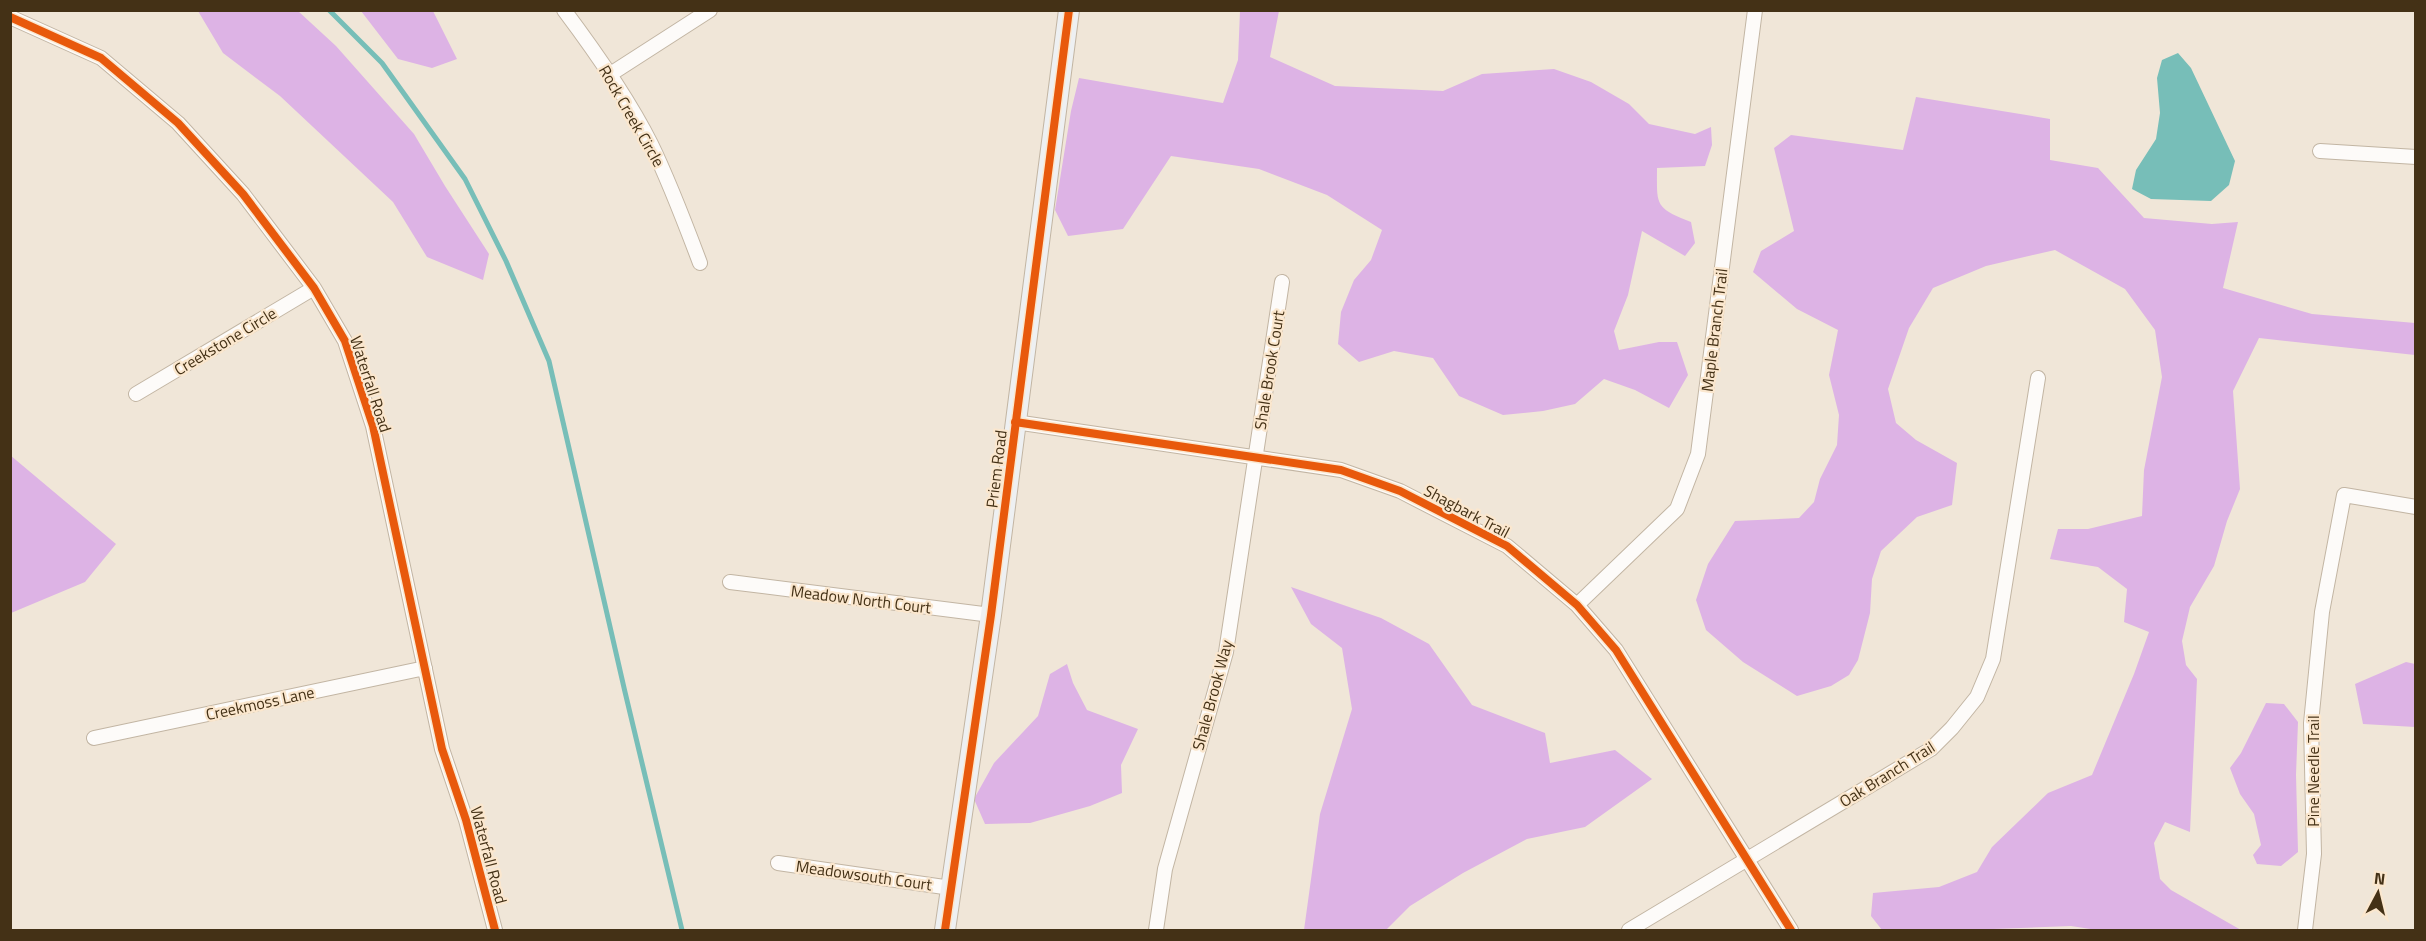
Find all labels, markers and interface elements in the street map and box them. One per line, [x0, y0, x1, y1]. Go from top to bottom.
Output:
street label: Rock Creek Circle [593, 61, 671, 171]
street label: Maple Branch Trail [1695, 267, 1733, 393]
street label: Creekstone Circle [169, 301, 281, 381]
street label: Shale Brook Court [1248, 308, 1290, 431]
street label: Waterfall Road [344, 333, 398, 435]
street label: Priem Road [979, 429, 1013, 509]
street label: Shagbark Trail [1420, 478, 1514, 544]
street label: Meadow North Court [790, 578, 933, 620]
street label: Shale Brook Way [1186, 637, 1238, 753]
street label: Creekmoss Lane [204, 680, 316, 726]
street label: Pine Needle Trail [2301, 715, 2325, 827]
street label: Oak Branch Trail [1835, 735, 1939, 813]
street label: Waterfall Road [464, 804, 514, 906]
street label: Meadowsouth Court [794, 854, 934, 896]
north arrow [2348, 863, 2408, 923]
text: N [2373, 866, 2387, 891]

